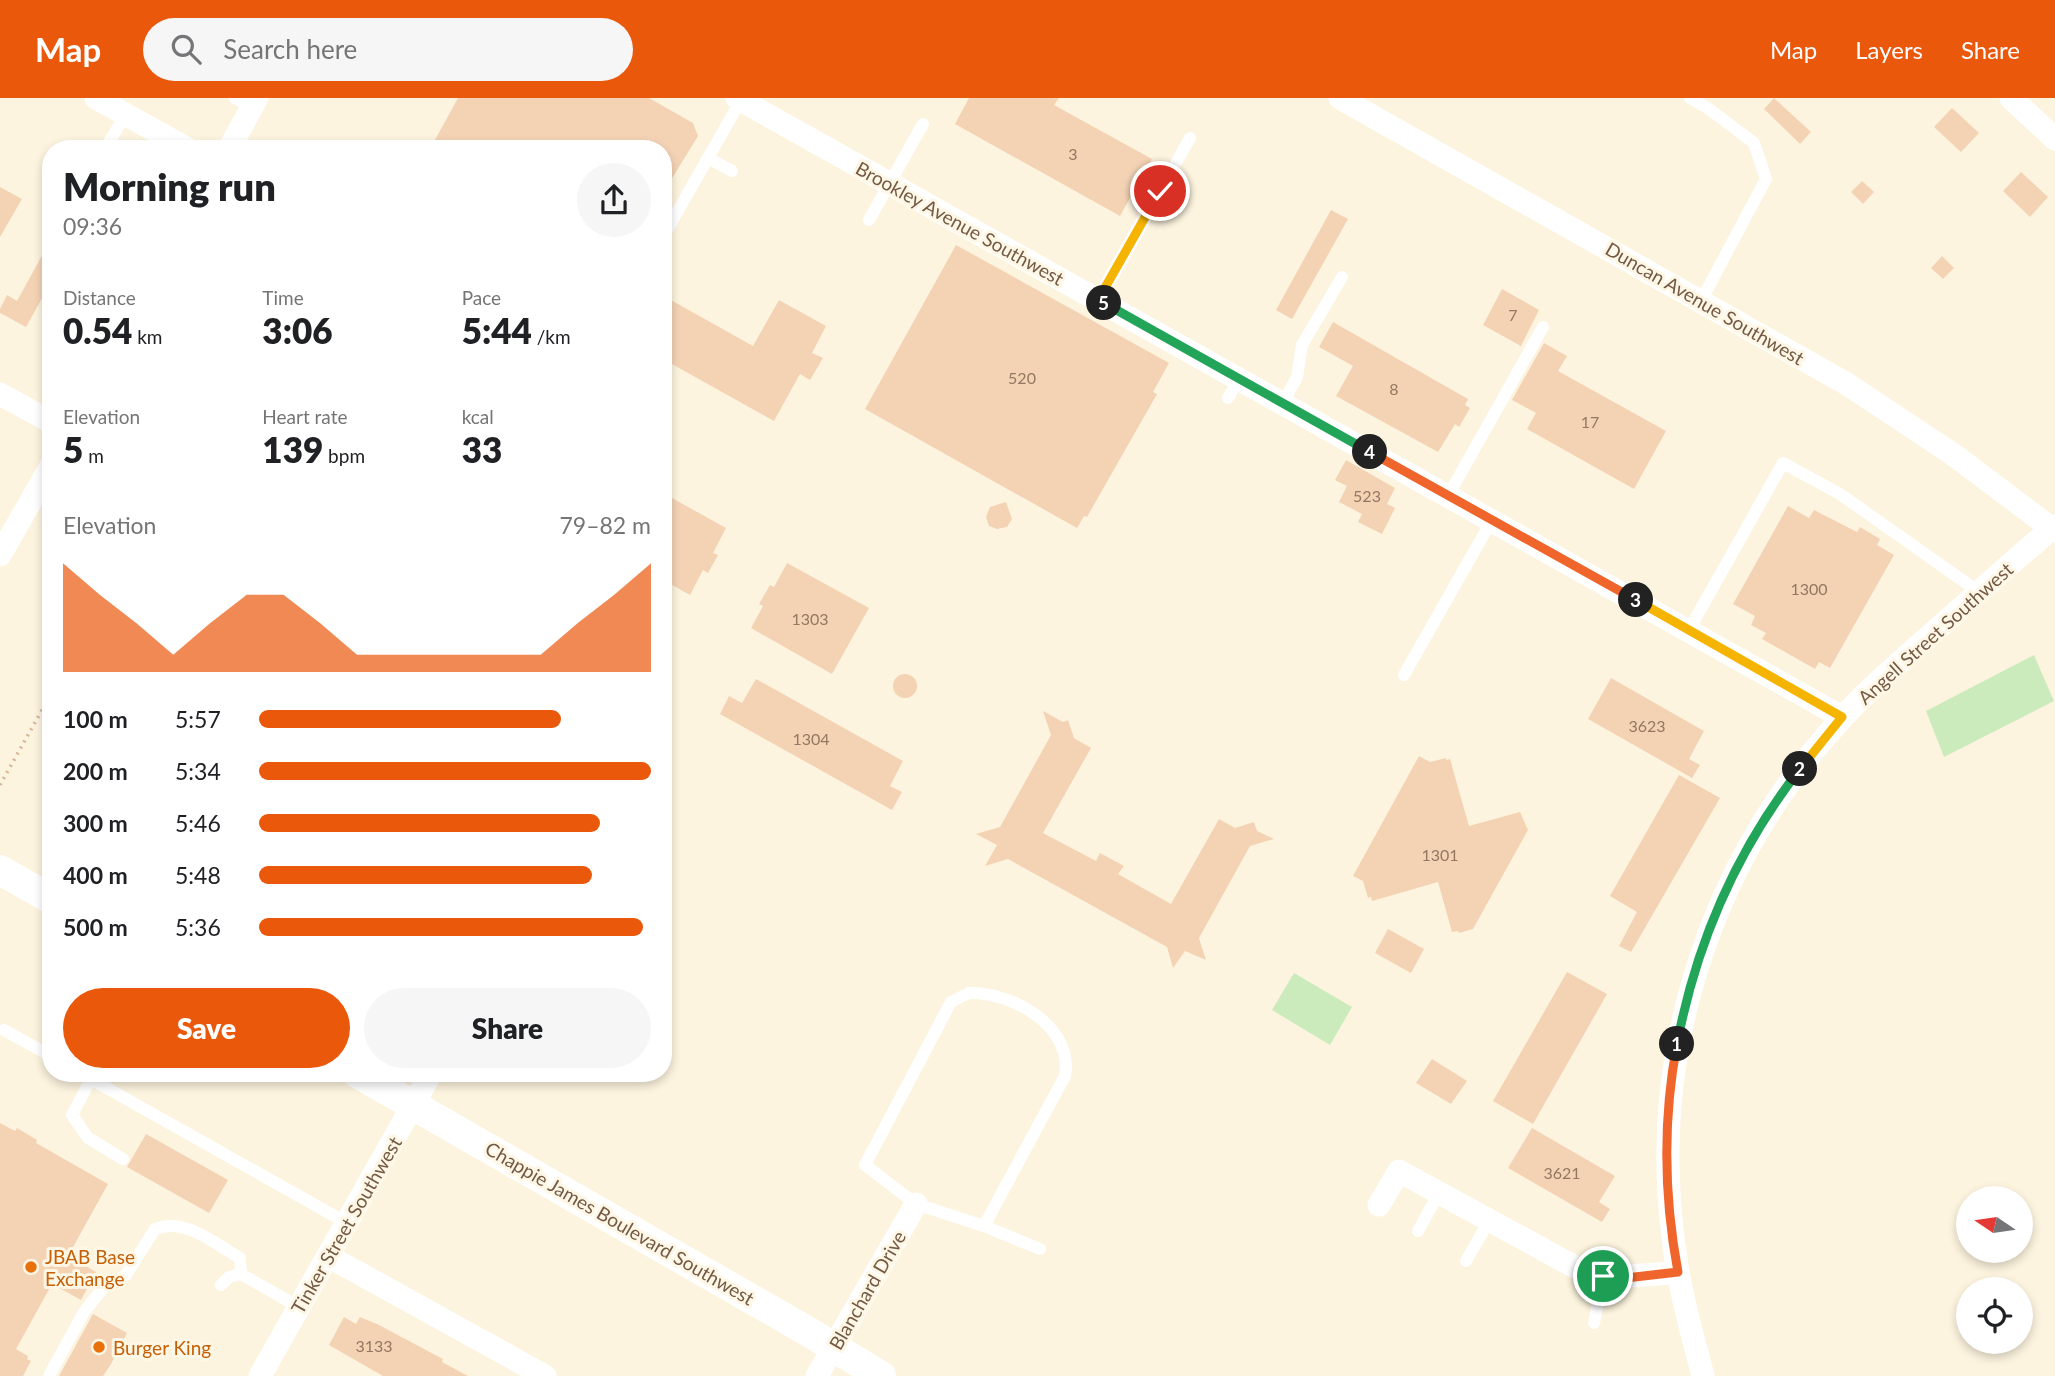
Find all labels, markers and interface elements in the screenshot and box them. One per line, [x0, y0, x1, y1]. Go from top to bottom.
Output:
search box [143, 18, 633, 81]
text: Map [35, 29, 101, 69]
icon: search [167, 30, 205, 68]
text: Search here [223, 33, 357, 65]
text: Map [1770, 35, 1817, 64]
text: Layers [1855, 35, 1923, 64]
text: Share [1961, 35, 2020, 64]
house number: 3 [1068, 144, 1078, 163]
street label: Brookley Avenue Southwest [852, 156, 1068, 290]
pin [1130, 161, 1190, 221]
text: Morning run [63, 163, 276, 209]
button: share [577, 163, 651, 237]
icon: check [1141, 172, 1179, 210]
text: 09:36 [63, 212, 122, 240]
street label: Duncan Avenue Southwest [1602, 237, 1809, 369]
text: Distance [63, 286, 136, 309]
text: Time [262, 286, 304, 309]
text: Pace [462, 286, 501, 309]
pin: 5 [1086, 286, 1122, 320]
text: 5 [1098, 291, 1109, 314]
house number: 7 [1508, 305, 1518, 324]
text: 0.54 [63, 309, 132, 351]
text: 3:06 [262, 309, 333, 351]
text: 5:44 [462, 309, 532, 351]
text: km [132, 325, 162, 348]
text: /km [532, 325, 571, 348]
house number: 520 [1008, 368, 1036, 387]
house number: 8 [1389, 379, 1399, 398]
text: Elevation [63, 405, 140, 428]
text: Heart rate [262, 405, 348, 428]
text: kcal [462, 405, 494, 428]
house number: 17 [1581, 412, 1599, 431]
text: 5 [63, 428, 83, 470]
text: 139 [262, 428, 323, 470]
text: 33 [462, 428, 502, 470]
pin: 4 [1352, 434, 1388, 470]
text: 4 [1364, 440, 1375, 463]
text: m [83, 444, 104, 467]
text: bpm [323, 444, 365, 467]
house number: 523 [1353, 486, 1381, 505]
text: Elevation [63, 511, 156, 539]
text: 79–82 m [559, 511, 651, 539]
street label: Angell Street Southwest [1853, 557, 2017, 709]
house number: 1300 [1790, 579, 1828, 598]
pin: 3 [1618, 582, 1654, 618]
text: 3 [1630, 588, 1641, 611]
house number: 1303 [791, 609, 829, 628]
text: 100 m [63, 705, 128, 733]
text: 5:57 [175, 705, 221, 733]
house number: 3623 [1628, 716, 1666, 735]
house number: 1304 [792, 729, 830, 748]
pin: 2 [1783, 752, 1818, 786]
text: 200 m [63, 757, 128, 785]
text: 5:34 [175, 757, 221, 785]
text: 2 [1794, 757, 1805, 780]
text: 300 m [63, 809, 128, 837]
text: 5:46 [175, 809, 221, 837]
house number: 1301 [1421, 845, 1459, 864]
text: 400 m [63, 861, 128, 889]
text: 5:48 [175, 861, 221, 889]
text: 500 m [63, 913, 128, 941]
text: 5:36 [175, 913, 221, 941]
button: Save [63, 988, 350, 1068]
button: Share [364, 988, 651, 1068]
pin: 1 [1660, 1026, 1694, 1062]
text: 1 [1671, 1032, 1682, 1055]
street label: Tinker Street Southwest [286, 1132, 406, 1318]
street label: Chappie James Boulevard Southwest [482, 1136, 759, 1310]
house number: 3621 [1543, 1163, 1581, 1182]
north arrow [1956, 1186, 2034, 1264]
map controls [1956, 1186, 2033, 1354]
street label: Blanchard Drive [824, 1227, 910, 1353]
place label: JBAB Base Exchange [45, 1245, 135, 1290]
pin [1573, 1246, 1633, 1306]
icon: arrive [1584, 1257, 1622, 1295]
marker: JBAB Base Exchange [23, 1259, 39, 1275]
button: locate [1956, 1277, 2033, 1354]
place label: Burger King [113, 1336, 211, 1359]
house number: 3133 [355, 1336, 393, 1355]
marker: Burger King [91, 1339, 107, 1355]

